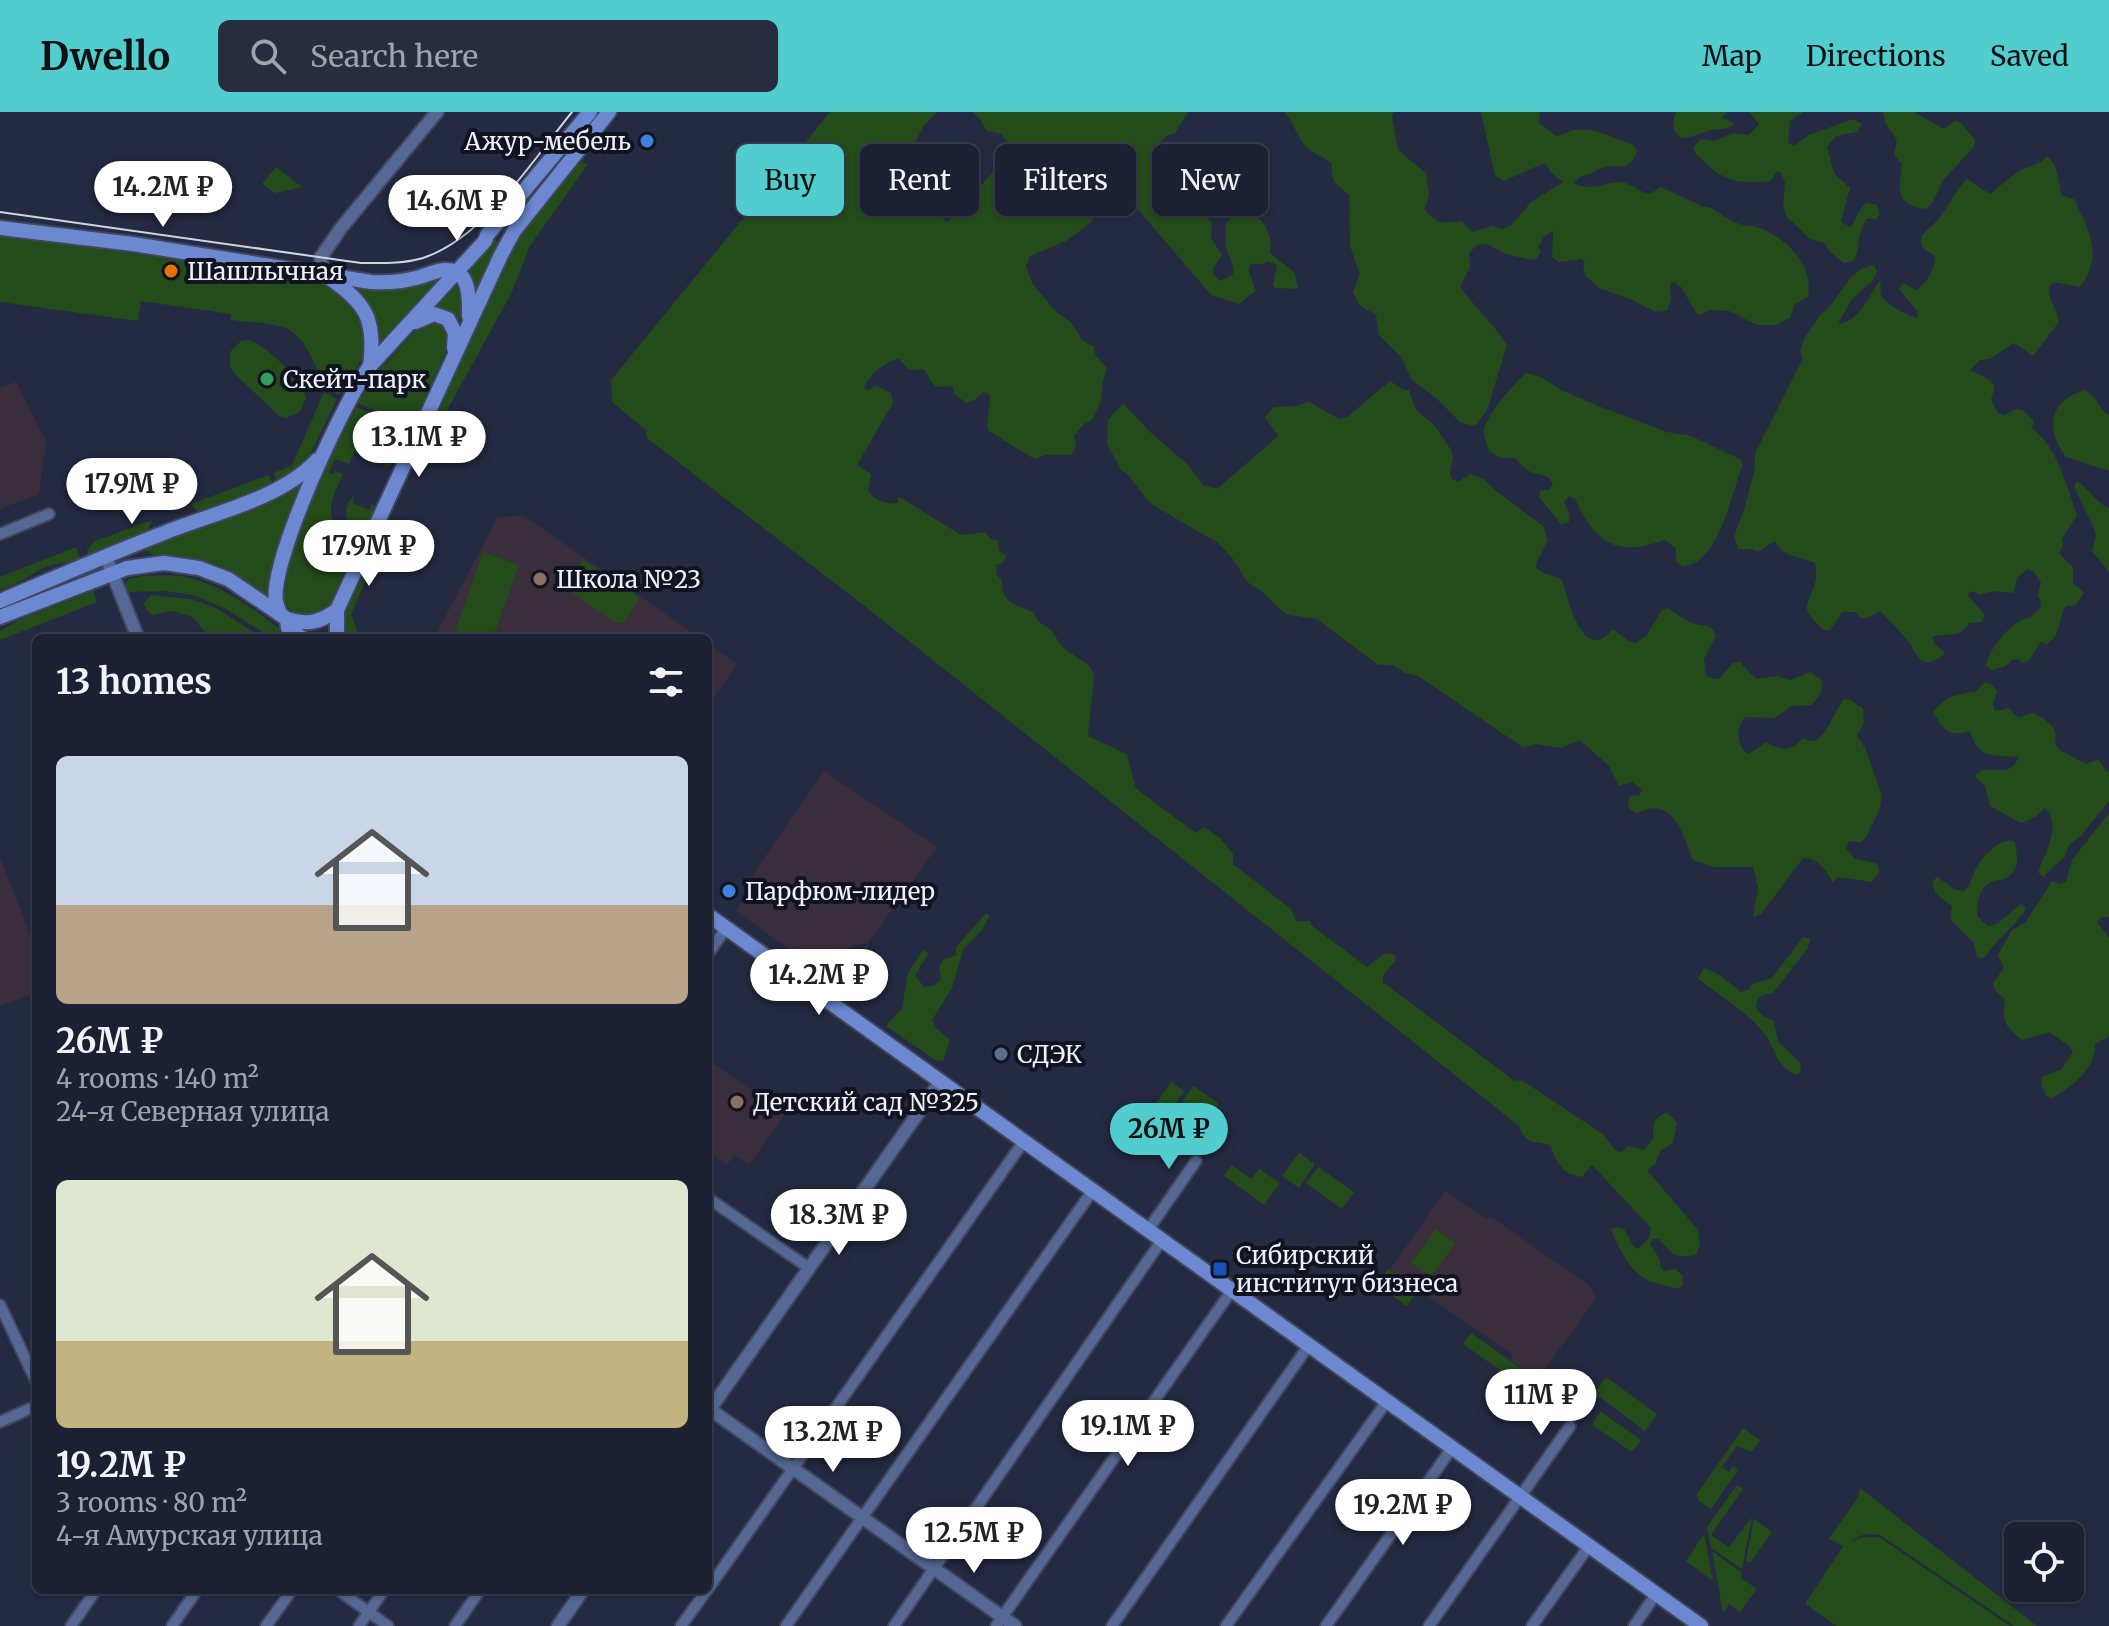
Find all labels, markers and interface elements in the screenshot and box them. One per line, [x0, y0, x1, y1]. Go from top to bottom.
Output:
search box [218, 20, 778, 92]
text: Dwello [40, 33, 170, 80]
icon: search [246, 34, 290, 78]
text: Search here [310, 37, 478, 75]
text: Map [1702, 38, 1762, 74]
text: Directions [1806, 38, 1946, 74]
text: Saved [1990, 38, 2069, 74]
place label: Ажур-мебель [463, 126, 631, 157]
marker: Ажур-мебель [638, 132, 656, 150]
chip: Buy [736, 144, 844, 216]
chip: Rent [860, 144, 979, 216]
chip: Filters [995, 144, 1136, 216]
chip: New [1152, 144, 1268, 216]
pin: 14.2M ₽ [89, 161, 237, 229]
text: 14.2M ₽ [112, 170, 214, 203]
pin: 14.6M ₽ [383, 175, 531, 243]
text: 14.6M ₽ [406, 184, 508, 217]
place label: Шашлычная [187, 256, 343, 287]
marker: Шашлычная [162, 262, 180, 280]
place label: Скейт-парк [283, 364, 426, 395]
marker: Скейт-парк [258, 370, 276, 388]
pin: 13.1M ₽ [345, 411, 493, 479]
text: 13.1M ₽ [371, 420, 467, 453]
pin: 17.9M ₽ [58, 458, 206, 526]
text: 17.9M ₽ [84, 467, 180, 500]
pin: 17.9M ₽ [295, 520, 443, 588]
text: 17.9M ₽ [321, 529, 417, 562]
place label: Школа №23 [556, 564, 701, 595]
marker: Школа №23 [531, 570, 549, 588]
icon: filters [644, 660, 688, 704]
text: 13 homes [56, 661, 212, 703]
icon: home [300, 808, 444, 952]
place label: Парфюм-лидер [745, 876, 935, 907]
marker: Парфюм-лидер [720, 882, 738, 900]
pin: 14.2M ₽ [745, 949, 893, 1017]
text: 14.2M ₽ [768, 958, 870, 991]
text: 26M ₽ [56, 1020, 163, 1062]
place label: СДЭК [1017, 1039, 1082, 1070]
marker: СДЭК [992, 1045, 1010, 1063]
text: 4 rooms · 140 m² [56, 1062, 259, 1095]
place label: Детский сад №325 [753, 1087, 979, 1118]
marker: Детский сад №325 [728, 1093, 746, 1111]
text: 24-я Северная улица [56, 1095, 329, 1128]
pin: 26M ₽ [1113, 1103, 1225, 1171]
text: 26M ₽ [1128, 1112, 1210, 1145]
pin: 18.3M ₽ [765, 1189, 913, 1257]
text: 18.3M ₽ [789, 1198, 889, 1231]
icon: home [300, 1232, 444, 1376]
place label: Сибирский институт бизнеса [1236, 1240, 1458, 1299]
marker: Сибирский институт бизнеса [1211, 1260, 1229, 1278]
pin: 11M ₽ [1485, 1369, 1597, 1437]
text: 11M ₽ [1503, 1378, 1579, 1411]
pin: 19.1M ₽ [1054, 1400, 1202, 1468]
pin: 13.2M ₽ [759, 1406, 907, 1474]
text: 19.1M ₽ [1080, 1409, 1176, 1442]
text: 13.2M ₽ [783, 1415, 883, 1448]
text: 19.2M ₽ [56, 1444, 186, 1486]
pin: 19.2M ₽ [1329, 1479, 1477, 1547]
text: 3 rooms · 80 m² [56, 1486, 247, 1519]
text: 19.2M ₽ [1353, 1488, 1453, 1521]
pin: 12.5M ₽ [900, 1507, 1048, 1575]
text: 12.5M ₽ [924, 1516, 1024, 1549]
text: 4-я Амурская улица [56, 1519, 323, 1552]
map controls [2004, 1522, 2084, 1602]
button: locate [2004, 1522, 2084, 1602]

